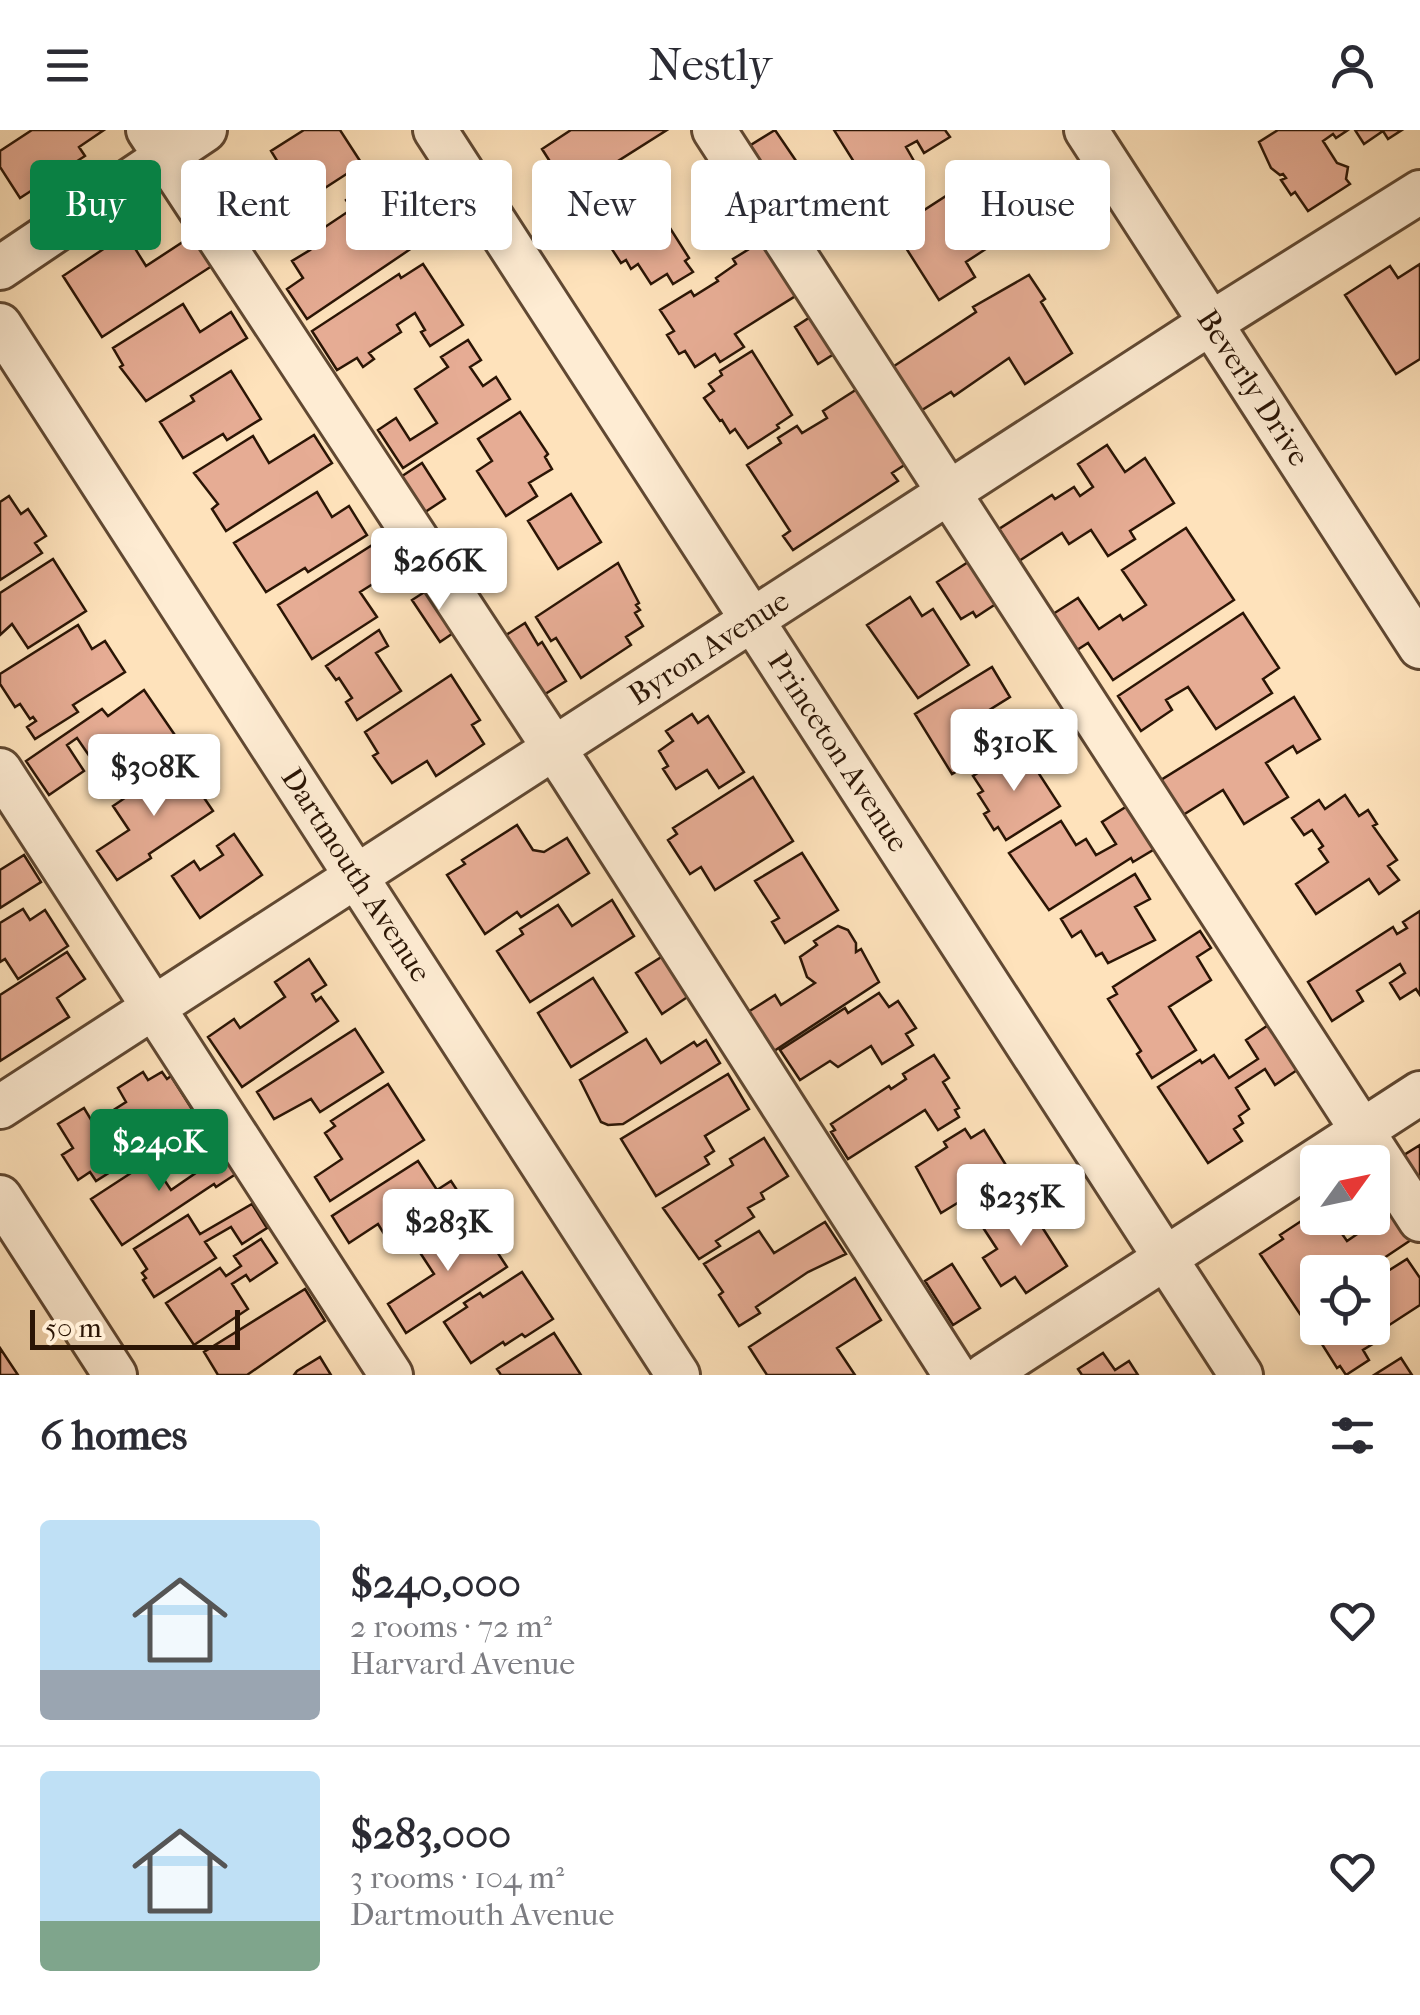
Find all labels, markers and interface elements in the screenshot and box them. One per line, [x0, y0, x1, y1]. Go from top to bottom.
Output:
icon: menu [40, 38, 95, 93]
icon: person [1325, 38, 1380, 93]
text: Nestly [648, 39, 772, 92]
chip: Buy [30, 160, 161, 250]
chip: Rent [181, 160, 326, 250]
chip: Filters [346, 160, 512, 250]
chip: New [532, 160, 671, 250]
chip: Apartment [691, 160, 925, 250]
chip: House [945, 160, 1110, 250]
street label: Beverly Drive [1190, 303, 1317, 473]
pin: $266K [369, 528, 509, 613]
text: $266K [393, 542, 485, 579]
street label: Byron Avenue [622, 583, 796, 713]
street label: Princeton Avenue [760, 645, 916, 859]
pin: $310K [944, 709, 1084, 794]
text: $310K [973, 723, 1055, 760]
pin: $308K [84, 734, 224, 819]
text: $308K [110, 748, 198, 785]
street label: Dartmouth Avenue [274, 762, 438, 989]
pin: $240K [89, 1109, 229, 1194]
text: $240K [112, 1123, 206, 1160]
north arrow [1300, 1145, 1390, 1235]
map controls [1300, 1145, 1390, 1345]
pin: $235K [951, 1164, 1091, 1249]
text: $235K [979, 1178, 1063, 1215]
pin: $283K [378, 1189, 518, 1274]
text: $283K [405, 1203, 491, 1240]
button: locate [1300, 1255, 1390, 1345]
scale bar [30, 1305, 240, 1350]
text: 50 m [45, 1311, 102, 1344]
icon: filters [1325, 1408, 1380, 1463]
text: 6 homes [40, 1411, 187, 1460]
text: $240,000 [350, 1559, 521, 1608]
icon: home [120, 1560, 240, 1680]
icon: heart [1325, 1593, 1380, 1648]
text: 2 rooms · 72 m² [350, 1608, 552, 1645]
text: Harvard Avenue [350, 1645, 575, 1682]
text: $283,000 [350, 1810, 511, 1859]
icon: home [120, 1811, 240, 1931]
icon: heart [1325, 1844, 1380, 1899]
text: 3 rooms · 104 m² [350, 1859, 564, 1896]
text: Dartmouth Avenue [350, 1896, 614, 1933]

